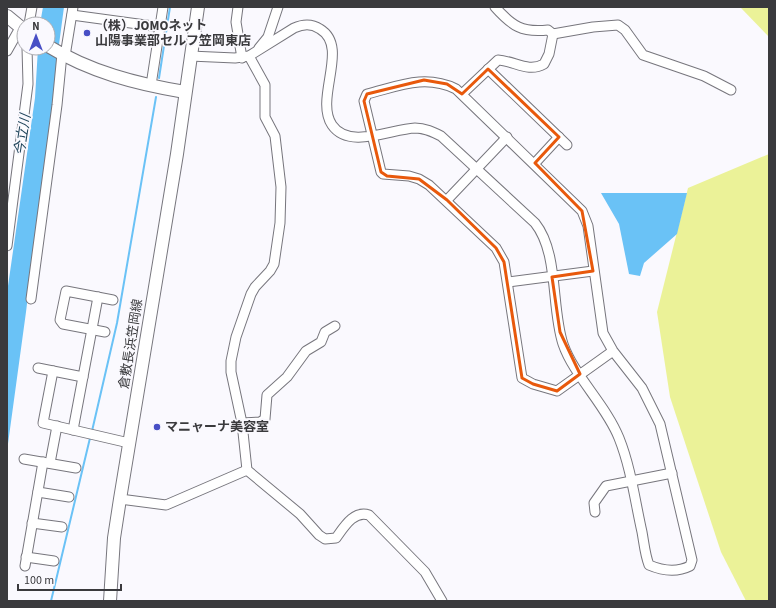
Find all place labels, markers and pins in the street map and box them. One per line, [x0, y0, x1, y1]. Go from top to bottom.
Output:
place label: （株）JOMOネット 山陽事業部セルフ笠岡東店 [95, 17, 251, 50]
marker: （株）JOMOネット 山陽事業部セルフ笠岡東店 [82, 28, 92, 38]
place label: マニャーナ美容室 [165, 418, 269, 436]
marker: マニャーナ美容室 [152, 422, 162, 432]

